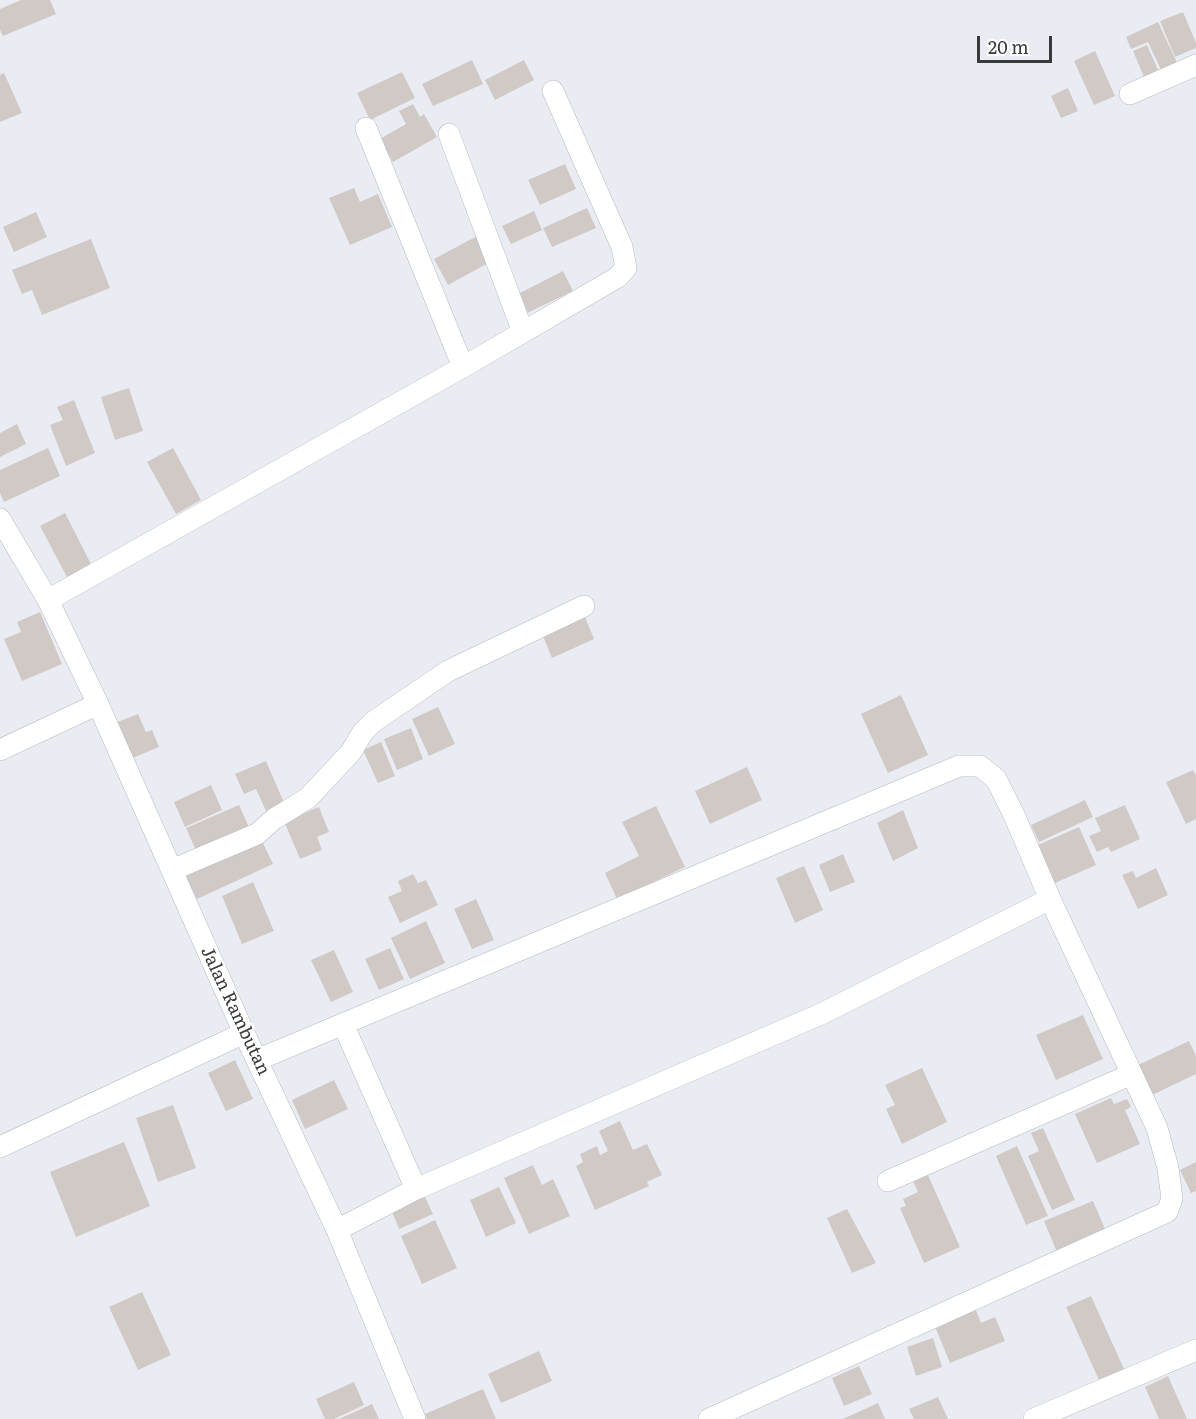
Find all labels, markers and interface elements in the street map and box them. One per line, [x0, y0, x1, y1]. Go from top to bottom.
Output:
scale bar [980, 24, 1055, 62]
text: 20 m [988, 33, 1029, 60]
street label: Jalan Rambutan [196, 943, 274, 1079]

